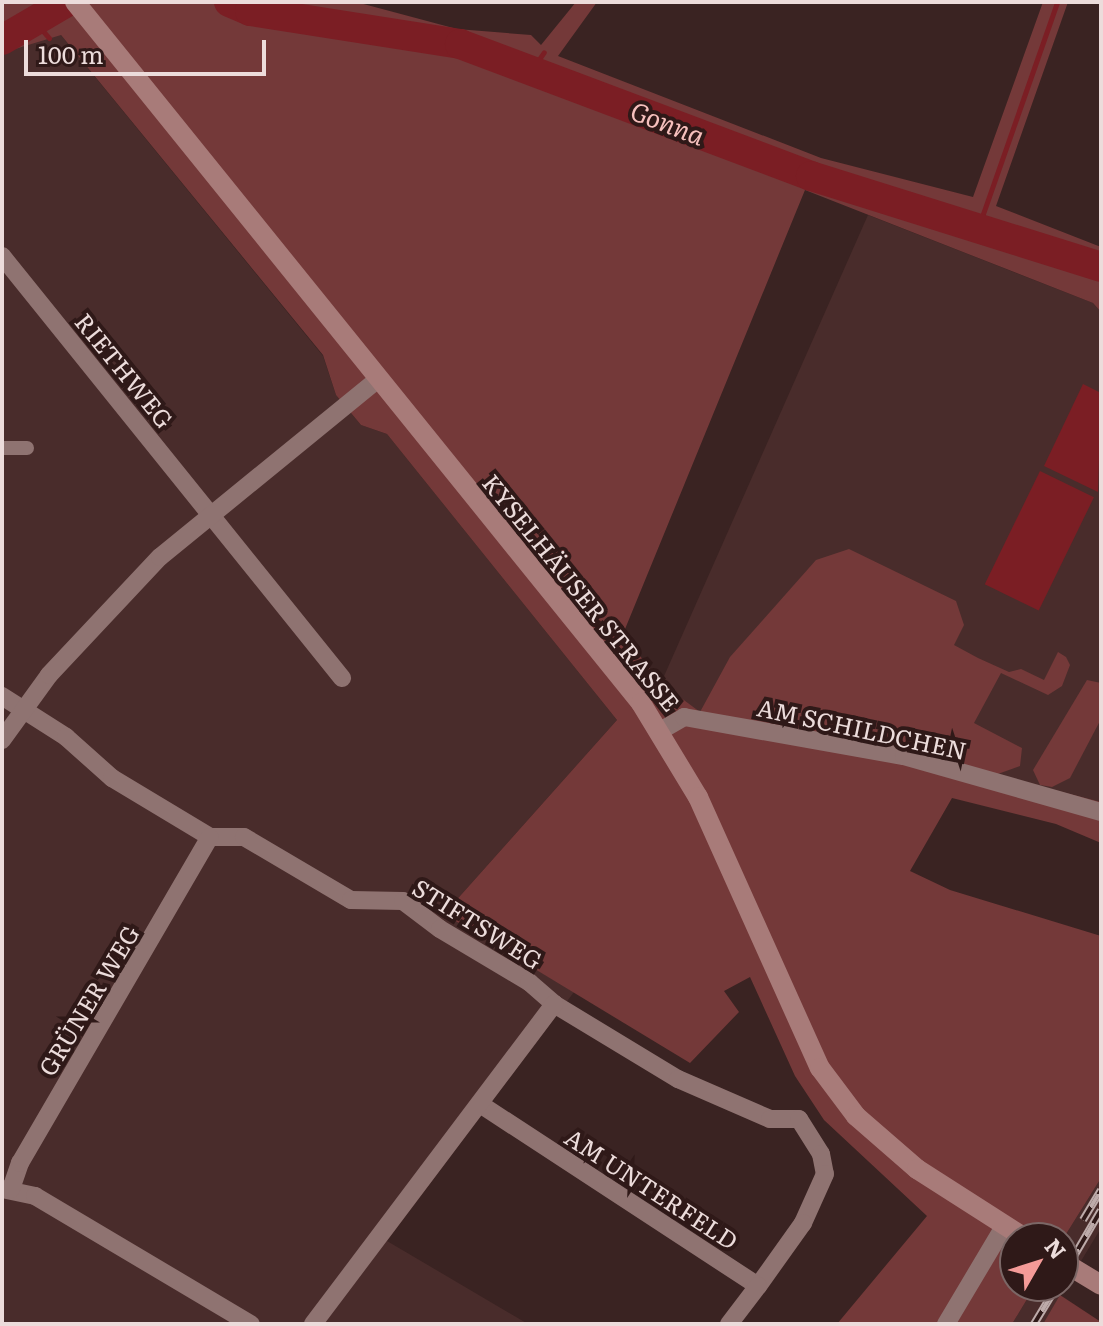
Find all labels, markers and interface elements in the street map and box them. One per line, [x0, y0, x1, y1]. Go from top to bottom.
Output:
scale bar [28, 24, 270, 74]
text: 100 m [38, 36, 104, 71]
water label: Gonna [627, 94, 709, 150]
street label: RIETHWEG [70, 307, 180, 433]
street label: KYSELHÄUSER STRASSE [477, 468, 687, 716]
street label: AM SCHILDCHEN [755, 692, 969, 764]
street label: STIFTSWEG [408, 872, 548, 974]
street label: GRÜNER WEG [32, 920, 144, 1080]
street label: AM UNTERFELD [560, 1121, 744, 1255]
north arrow [999, 1222, 1079, 1302]
text: N [1038, 1230, 1075, 1265]

